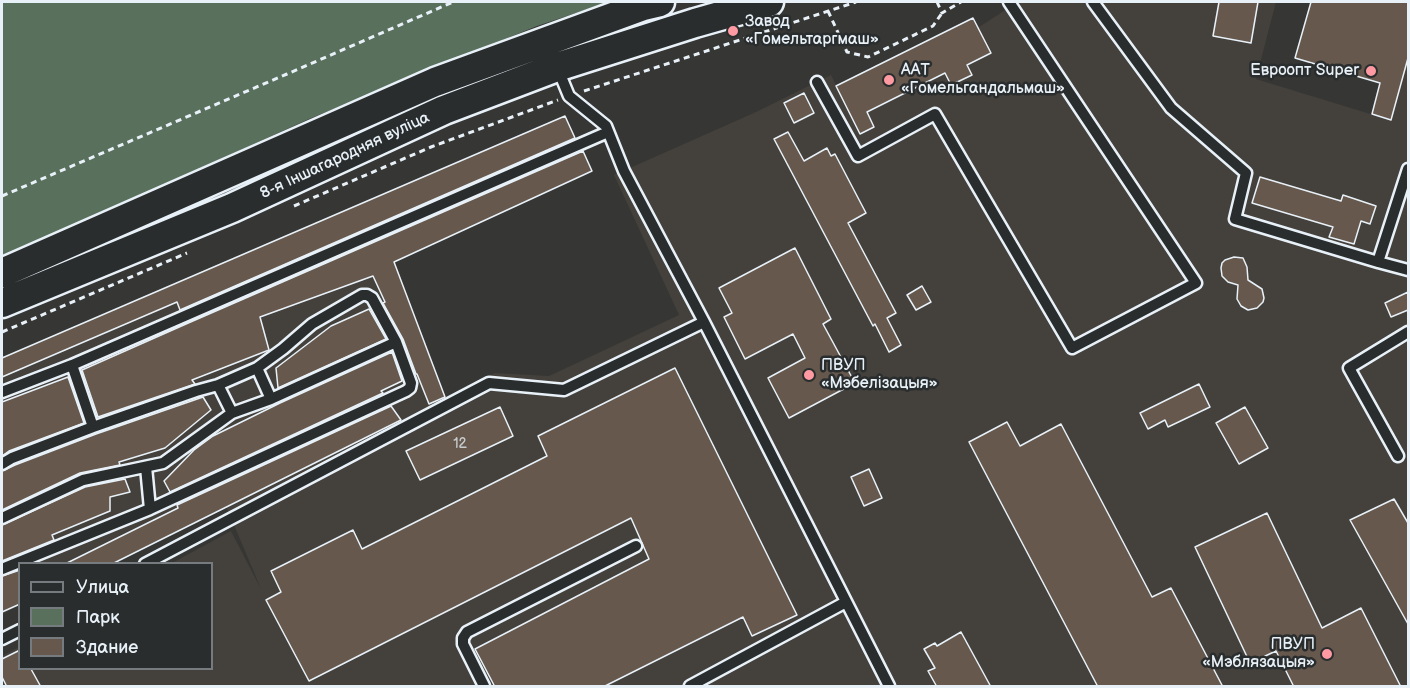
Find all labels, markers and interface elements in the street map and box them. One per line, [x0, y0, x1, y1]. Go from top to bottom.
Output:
place label: Завод «Гомельтаргмаш» [745, 12, 879, 50]
marker: Завод «Гомельтаргмаш» [726, 24, 740, 38]
place label: ААТ «Гомельгандальмаш» [901, 61, 1065, 99]
place label: Евроопт Super [1250, 61, 1359, 81]
marker: Евроопт Super [1364, 64, 1378, 78]
marker: ААТ «Гомельгандальмаш» [882, 73, 896, 87]
street label: 8-я Іншагародняя вуліца [257, 108, 433, 204]
place label: ПВУП «Мэбелізацыя» [821, 356, 938, 394]
marker: ПВУП «Мэбелізацыя» [802, 368, 816, 382]
house number: 12 [453, 436, 467, 452]
legend [18, 562, 213, 670]
text: Улица [76, 577, 129, 598]
text: Парк [76, 607, 120, 628]
place label: ПВУП «Мэблязацыя» [1202, 635, 1315, 673]
text: Здание [76, 637, 138, 658]
marker: ПВУП «Мэблязацыя» [1320, 647, 1334, 661]

